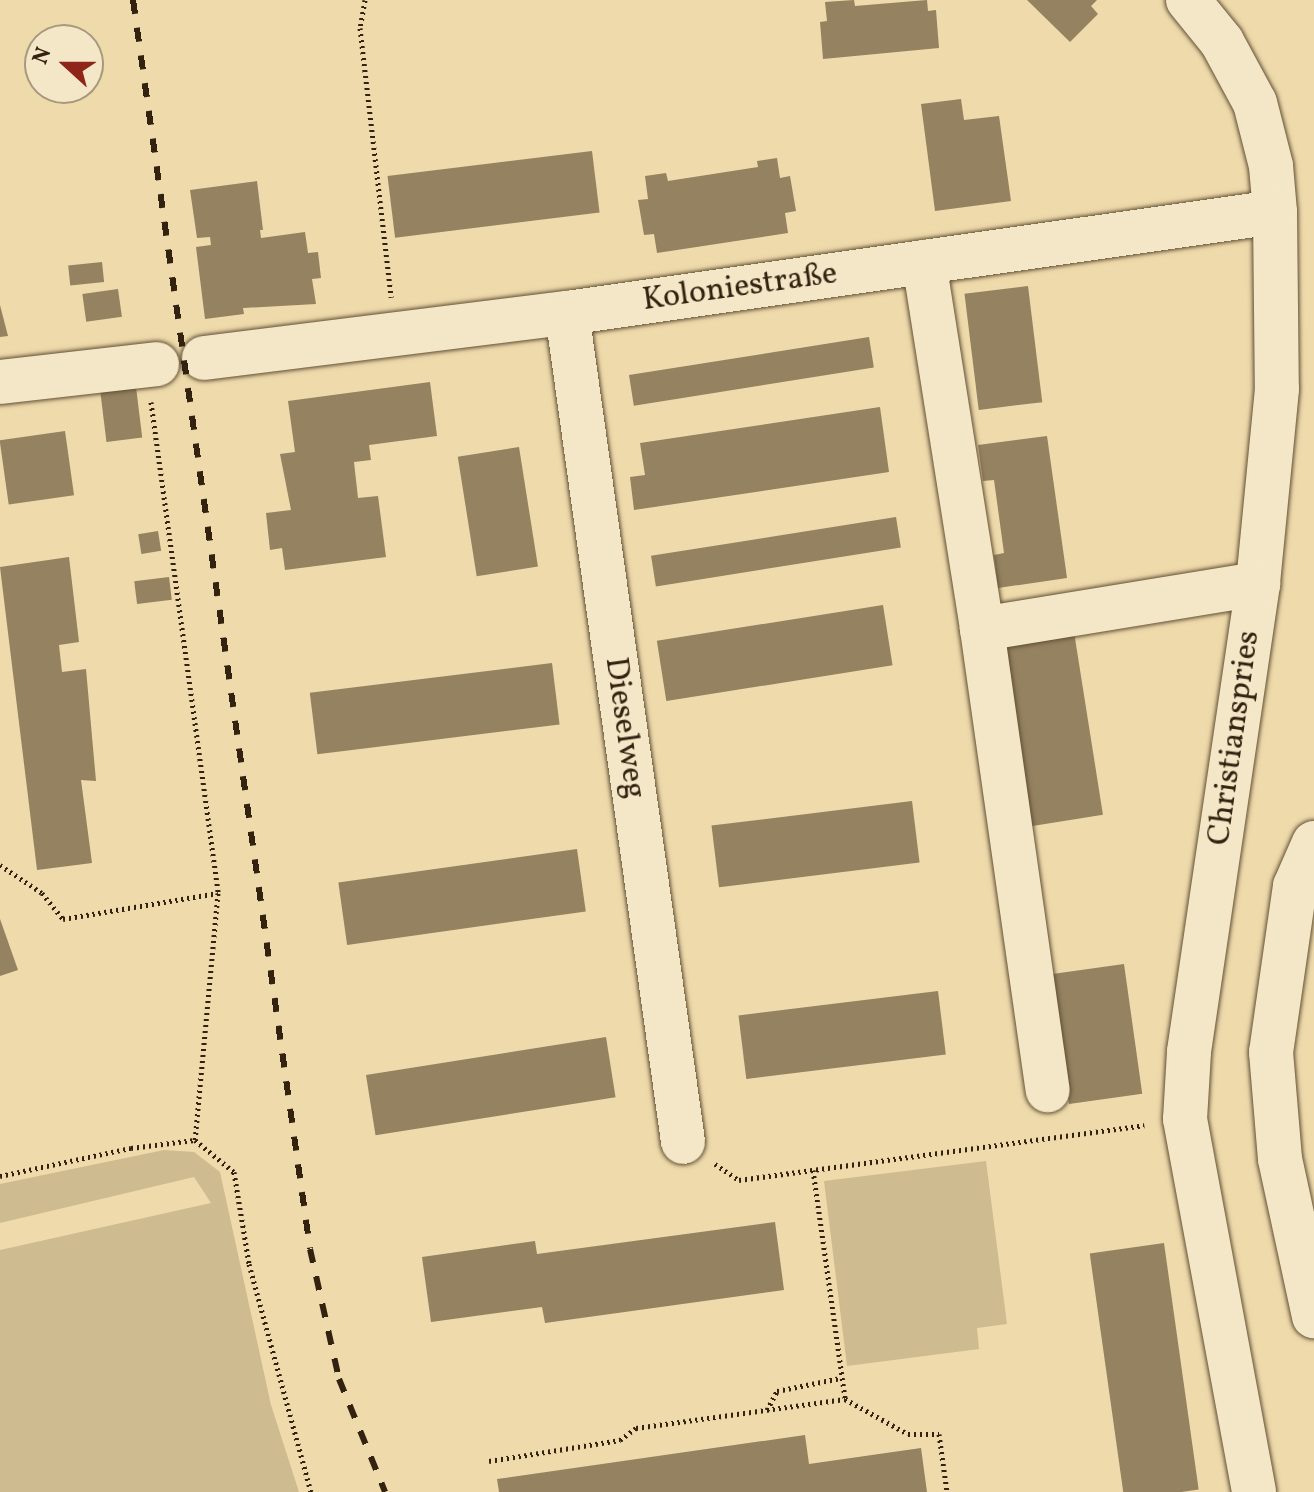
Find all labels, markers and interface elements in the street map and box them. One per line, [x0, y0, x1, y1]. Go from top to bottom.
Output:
north arrow [24, 24, 104, 104]
text: N [26, 43, 60, 69]
street label: Koloniestraße [640, 255, 840, 321]
street label: Christianspries [1201, 628, 1269, 848]
street label: Dieselweg [595, 655, 653, 801]

